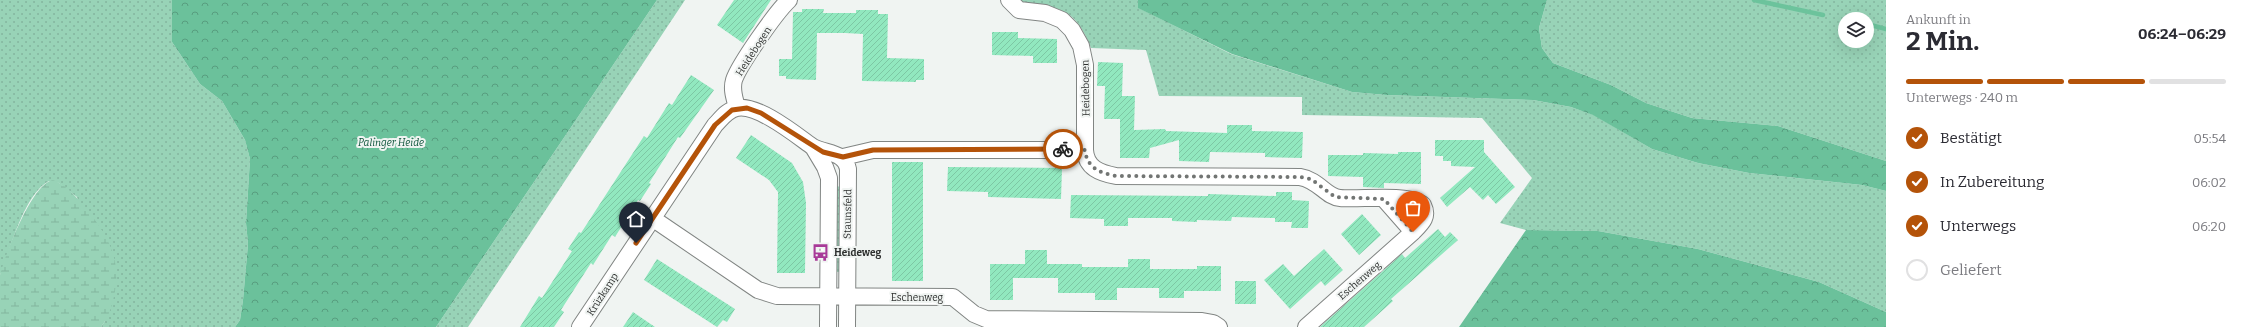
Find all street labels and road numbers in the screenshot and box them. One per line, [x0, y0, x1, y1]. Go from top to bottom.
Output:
street label: Heidebogen [733, 24, 775, 78]
street label: Heidebogen [1079, 59, 1092, 116]
street label: Staunsfeld [842, 189, 854, 239]
street label: Eschenweg [1336, 259, 1384, 302]
street label: Krüzkamp [585, 271, 621, 318]
street label: Eschenweg [891, 292, 944, 304]

